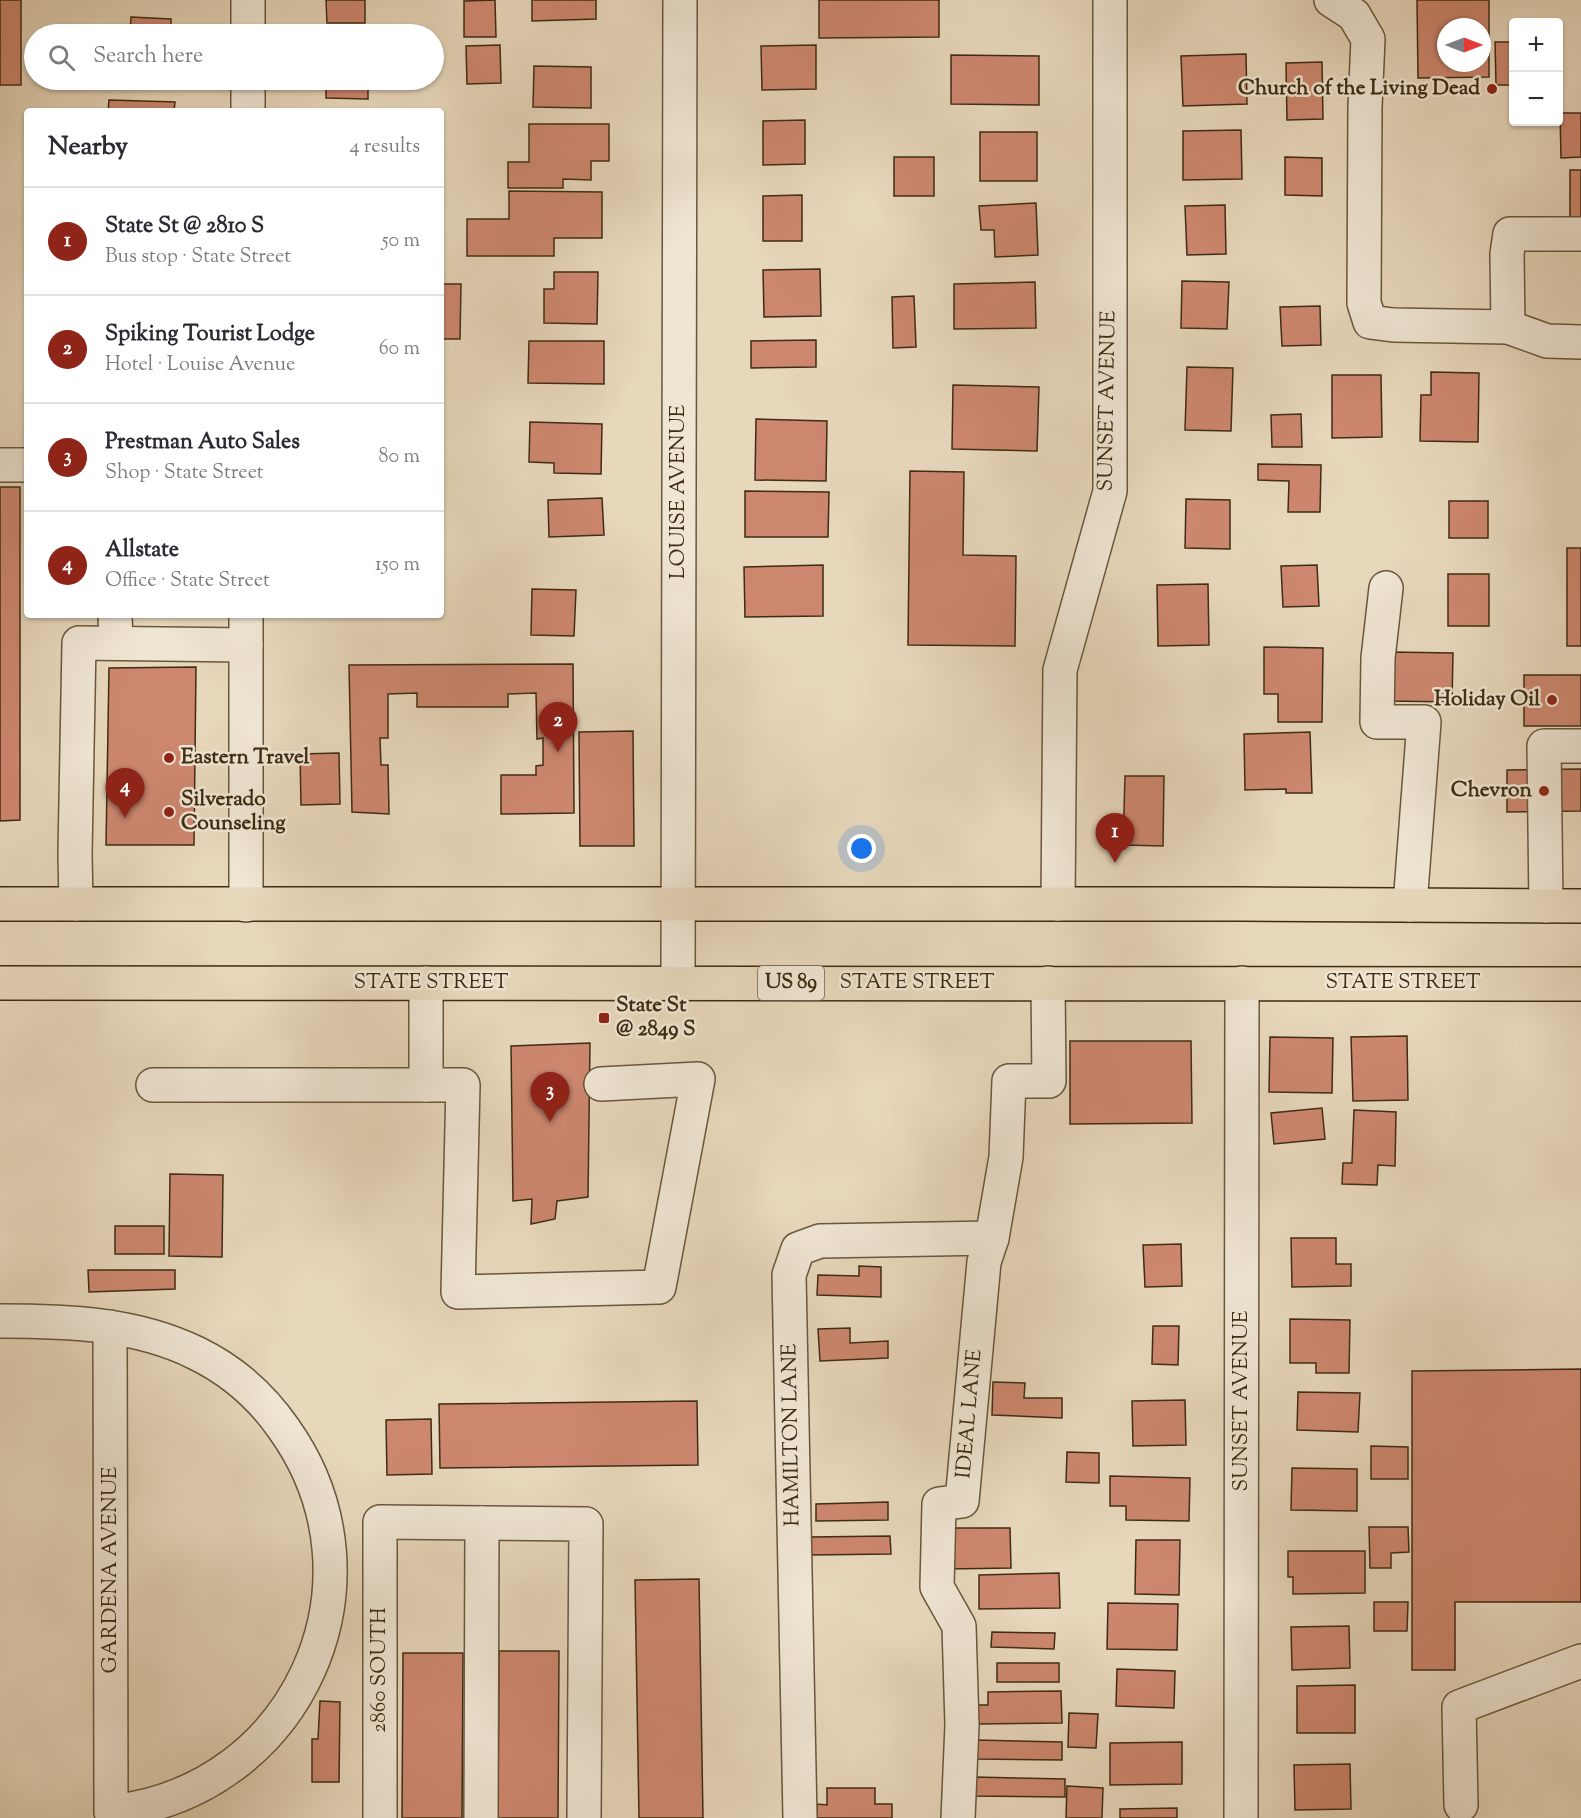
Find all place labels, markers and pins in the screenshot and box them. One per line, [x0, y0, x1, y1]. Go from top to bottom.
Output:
place label: Church of the Living Dead [1238, 74, 1480, 104]
marker: Church of the Living Dead [1485, 82, 1499, 96]
place label: Holiday Oil [1434, 685, 1540, 715]
marker: Holiday Oil [1545, 693, 1559, 707]
pin: 2 [538, 702, 578, 752]
place label: Eastern Travel [181, 743, 310, 773]
marker: Eastern Travel [162, 751, 176, 765]
pin: 4 [106, 768, 144, 818]
place label: Chevron [1451, 776, 1533, 806]
marker: Chevron [1537, 784, 1551, 798]
place label: Silverado Counseling [181, 785, 286, 839]
marker: Silverado Counseling [162, 805, 176, 819]
pin: 1 [1096, 814, 1134, 863]
place label: State St @ 2849 S [616, 991, 695, 1045]
marker: State St @ 2849 S [597, 1011, 611, 1025]
pin: 3 [530, 1072, 570, 1122]

